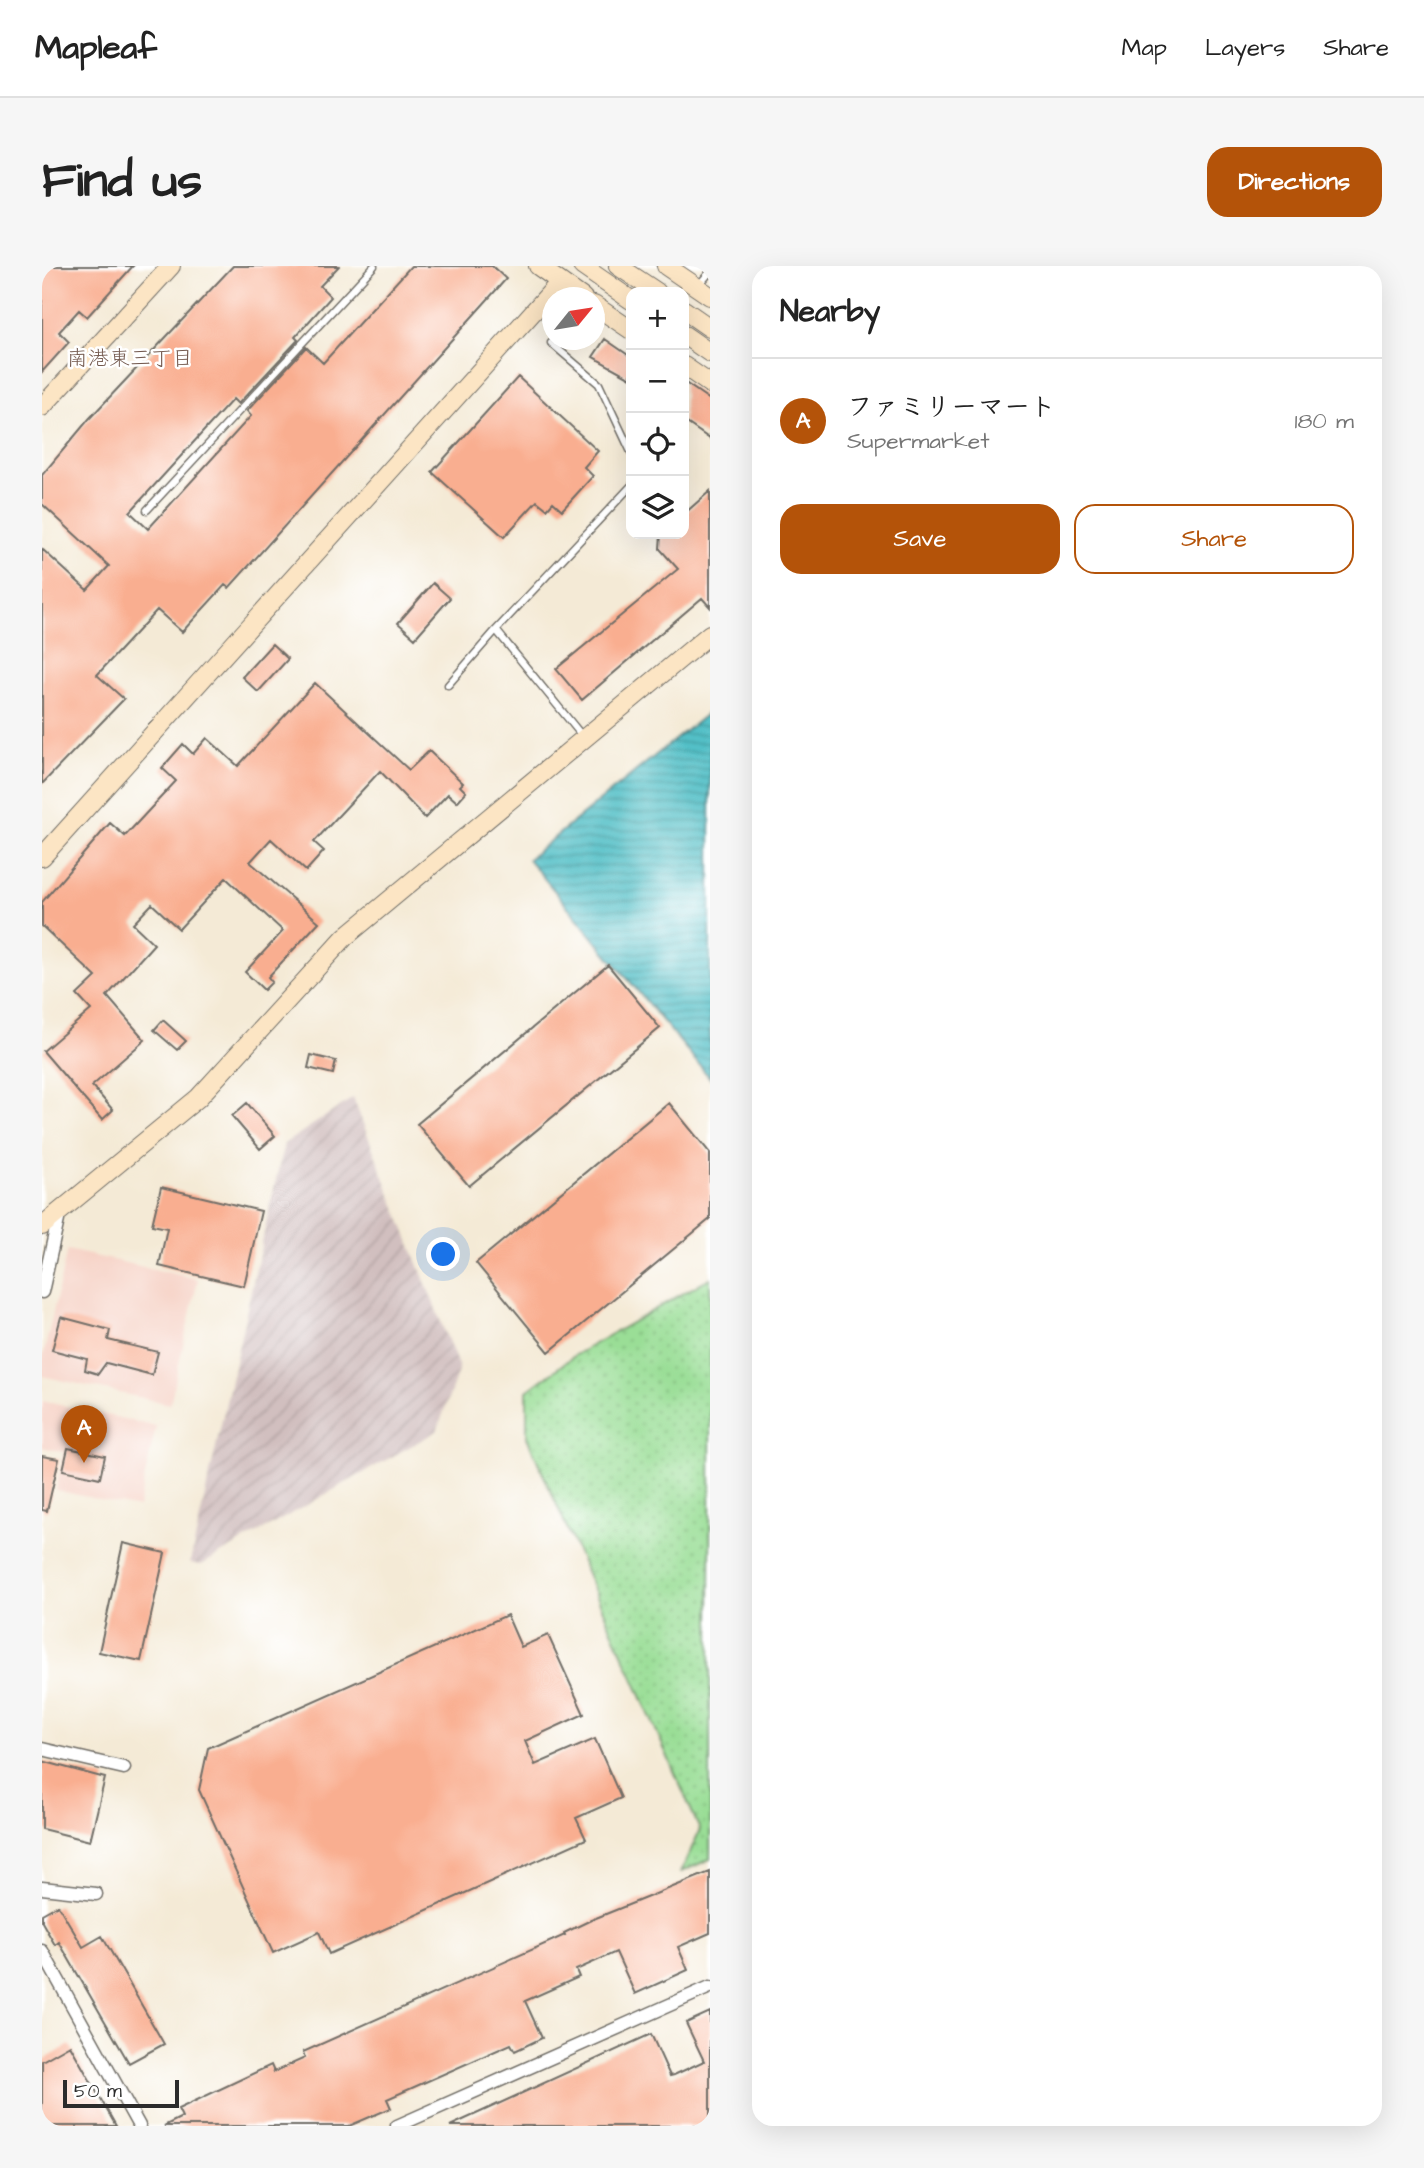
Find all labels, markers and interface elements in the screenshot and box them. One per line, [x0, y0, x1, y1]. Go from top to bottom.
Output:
text: Mapleaf [35, 25, 157, 71]
text: Map [1122, 31, 1167, 65]
text: Layers [1205, 31, 1285, 65]
text: Share [1323, 31, 1389, 65]
button: Directions [1207, 147, 1382, 217]
text: Find us [42, 148, 202, 216]
north arrow [542, 287, 605, 350]
map controls [626, 287, 689, 539]
button: + [626, 287, 689, 350]
text: Nearby [780, 291, 880, 333]
district label: 南港東三丁目 [67, 344, 193, 373]
button: − [626, 350, 689, 413]
text: ファミリーマート [847, 389, 1056, 425]
text: A [796, 405, 810, 437]
text: 180 m [1295, 405, 1354, 437]
button: locate [626, 413, 689, 476]
text: Supermarket [847, 425, 990, 457]
button: layers [626, 476, 689, 539]
button: Save [780, 504, 1060, 574]
button: Share [1074, 504, 1354, 574]
your location [426, 1237, 460, 1271]
pin: A [61, 1405, 107, 1463]
scale bar [63, 2077, 178, 2109]
text: 50 m [74, 2078, 122, 2105]

